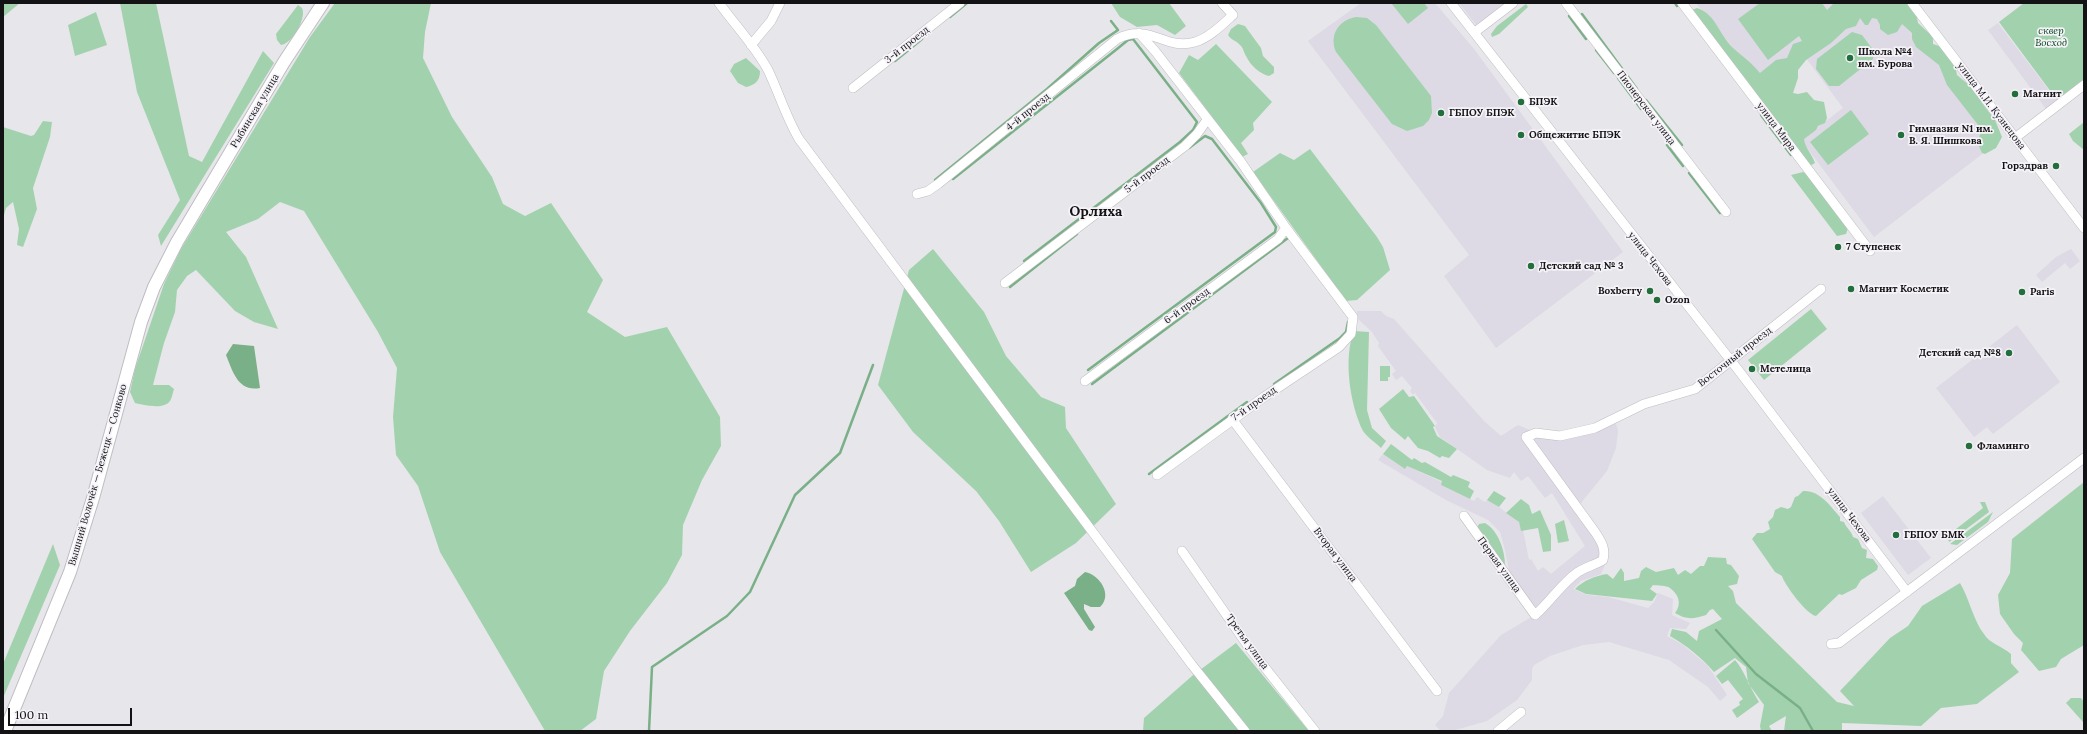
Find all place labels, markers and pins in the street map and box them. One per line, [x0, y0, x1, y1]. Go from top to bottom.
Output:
place label: Школа №4 им. Бурова [1858, 46, 1912, 70]
marker: Школа №4 им. Бурова [1845, 53, 1855, 63]
place label: Магнит [2023, 88, 2061, 100]
marker: Магнит [2010, 89, 2020, 99]
place label: БПЭК [1529, 96, 1557, 108]
marker: БПЭК [1516, 97, 1526, 107]
place label: ГБПОУ БПЭК [1449, 107, 1514, 119]
marker: ГБПОУ БПЭК [1436, 108, 1446, 118]
place label: Гимназия N1 им. В. Я. Шишкова [1909, 123, 1993, 146]
place label: Общежитие БПЭК [1529, 129, 1621, 141]
marker: Общежитие БПЭК [1516, 130, 1526, 140]
marker: Гимназия N1 им. В. Я. Шишкова [1896, 130, 1906, 140]
place label: Горздрав [2002, 160, 2048, 172]
marker: Горздрав [2051, 161, 2061, 171]
place label: 7 Ступенек [1846, 241, 1901, 253]
marker: 7 Ступенек [1833, 242, 1843, 252]
place label: Детский сад № 3 [1539, 260, 1624, 272]
marker: Детский сад № 3 [1526, 261, 1536, 271]
place label: Магнит Косметик [1859, 283, 1949, 295]
marker: Магнит Косметик [1846, 284, 1856, 294]
place label: Boxberry [1598, 285, 1642, 297]
marker: Boxberry [1645, 286, 1655, 296]
place label: Paris [2030, 286, 2054, 298]
marker: Paris [2017, 287, 2027, 297]
place label: Ozon [1665, 294, 1690, 306]
marker: Ozon [1652, 295, 1662, 305]
place label: Детский сад №8 [1919, 347, 2001, 359]
marker: Детский сад №8 [2004, 348, 2014, 358]
place label: Метелица [1760, 363, 1811, 375]
marker: Метелица [1747, 364, 1757, 374]
place label: Фламинго [1977, 440, 2029, 452]
marker: Фламинго [1964, 441, 1974, 451]
place label: ГБПОУ БМК [1904, 529, 1964, 541]
marker: ГБПОУ БМК [1891, 530, 1901, 540]

